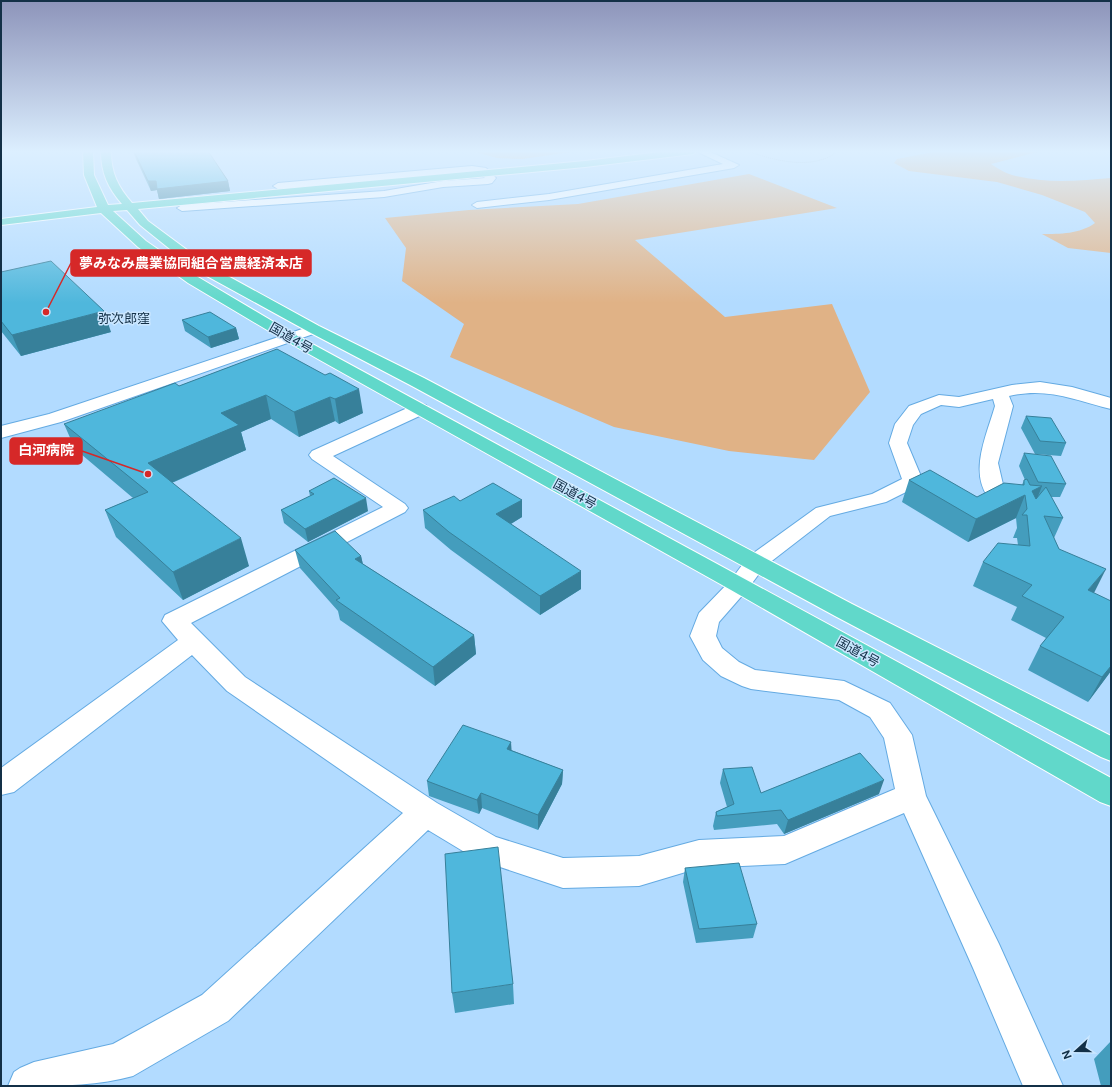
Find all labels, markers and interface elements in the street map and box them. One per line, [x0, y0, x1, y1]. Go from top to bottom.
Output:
callout: 夢みなみ農業協同組合営農経済本店 [71, 250, 311, 276]
text: 夢みなみ農業協同組合営農経済本店 [79, 255, 303, 271]
district label: 弥次郎窪 [98, 311, 150, 326]
street label: 国道4号 [267, 320, 315, 356]
callout: 白河病院 [10, 438, 82, 464]
text: 白河病院 [18, 442, 74, 458]
street label: 国道4号 [551, 476, 599, 512]
street label: 国道4号 [834, 634, 882, 670]
north arrow [1056, 1031, 1096, 1071]
text: N [1060, 1048, 1074, 1061]

